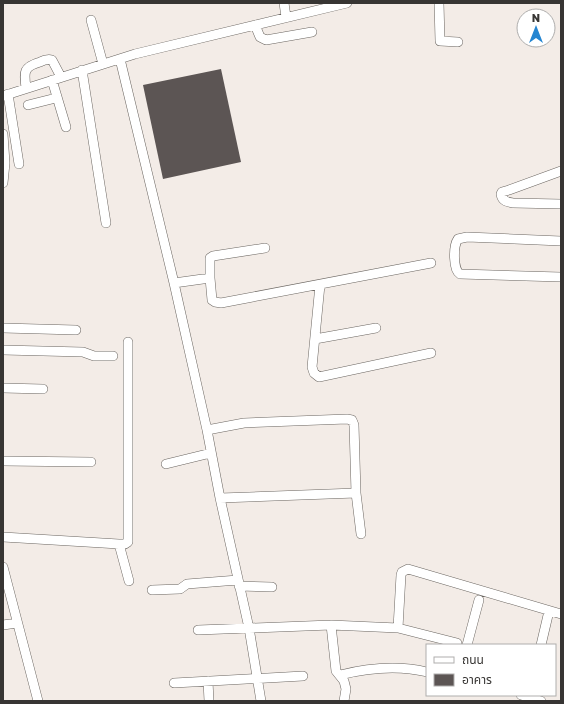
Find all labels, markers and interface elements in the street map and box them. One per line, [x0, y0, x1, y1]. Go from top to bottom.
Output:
north arrow [516, 8, 556, 48]
text: N [532, 11, 540, 24]
legend [426, 644, 556, 696]
text: ถนน [462, 652, 484, 667]
text: อาคาร [462, 672, 492, 687]

